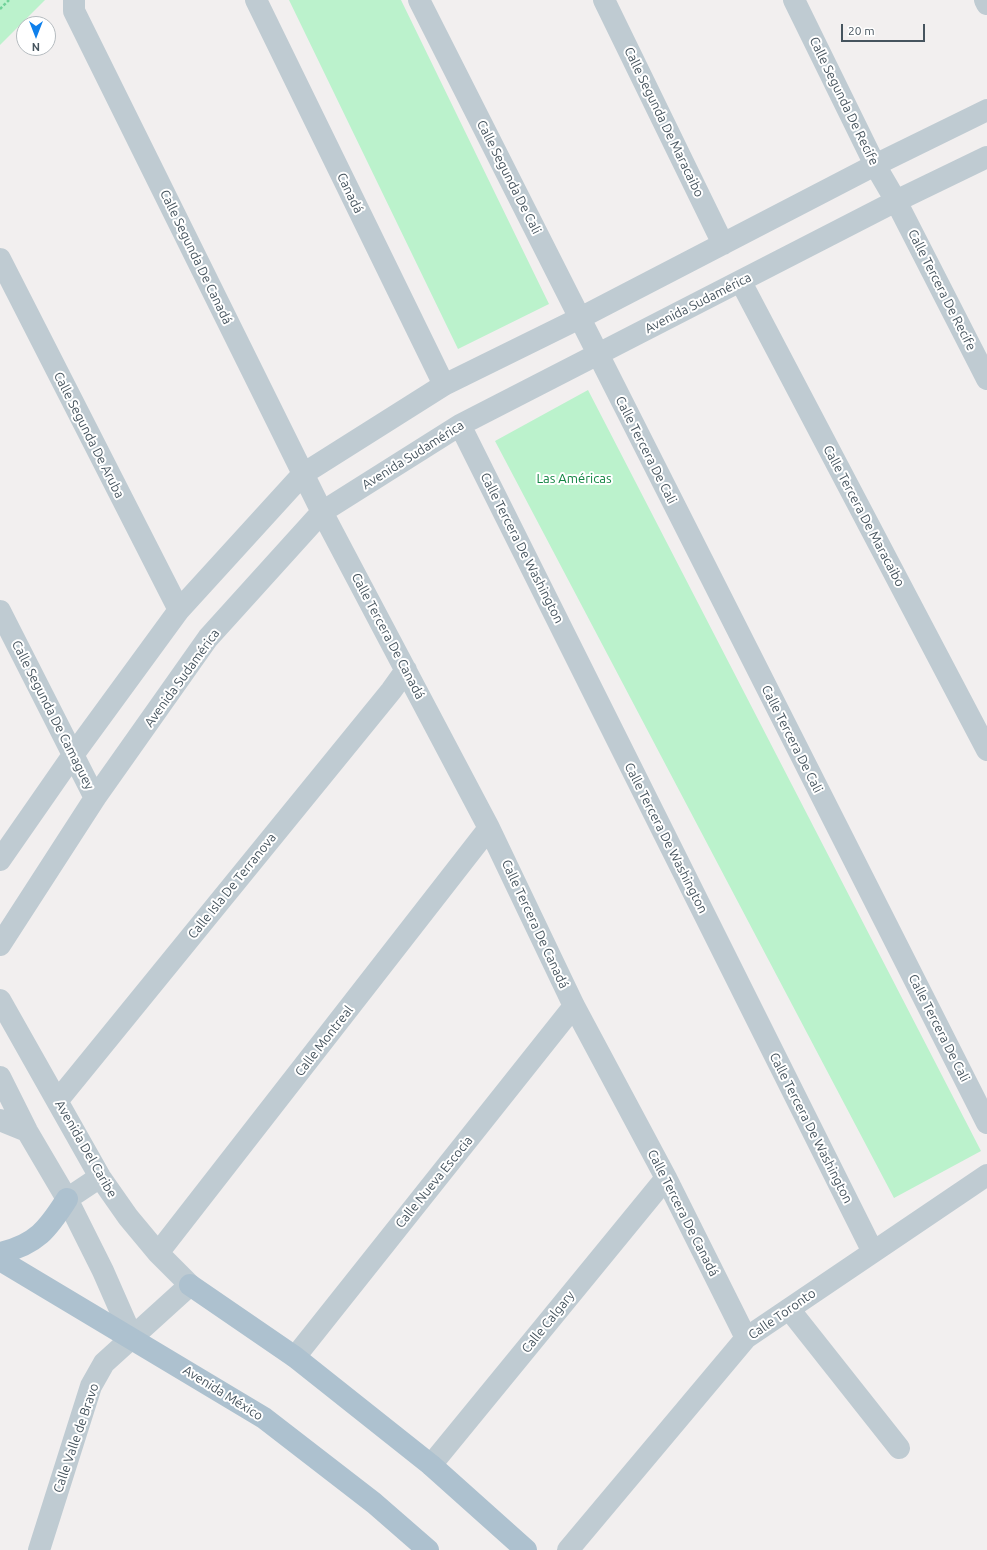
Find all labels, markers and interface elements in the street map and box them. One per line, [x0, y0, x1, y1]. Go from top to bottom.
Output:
north arrow [16, 16, 56, 56]
scale bar [843, 16, 927, 42]
text: 20 m [848, 24, 875, 37]
street label: Calle Segunda De Recife [806, 34, 882, 168]
text: N [32, 41, 40, 53]
street label: Calle Segunda De Maracaibo [621, 44, 707, 200]
street label: Calle Segunda De Cali [474, 117, 544, 237]
street label: Canadá [334, 170, 366, 216]
street label: Calle Segunda De Canadá [157, 187, 235, 327]
street label: Calle Tercera De Recife [905, 227, 979, 353]
street label: Avenida Sudamérica [642, 269, 754, 337]
street label: Calle Segunda De Aruba [50, 369, 128, 501]
street label: Calle Tercera De Cali [612, 394, 680, 506]
street label: Avenida Sudamérica [359, 417, 467, 493]
street label: Calle Tercera De Maracaibo [820, 443, 908, 589]
street label: Calle Tercera De Washington [477, 470, 567, 626]
park label: Las Américas [536, 471, 612, 487]
street label: Calle Tercera De Canadá [348, 570, 428, 702]
street label: Avenida Sudamérica [141, 626, 223, 730]
street label: Calle Segunda De Camaguey [8, 638, 98, 792]
street label: Calle Tercera De Cali [758, 683, 826, 795]
street label: Calle Tercera De Washington [621, 760, 711, 916]
street label: Calle Isla De Terranova [185, 830, 279, 942]
street label: Calle Tercera De Canadá [498, 857, 572, 991]
street label: Calle Tercera De Cali [905, 972, 973, 1084]
street label: Calle Montreal [292, 1003, 356, 1079]
street label: Calle Tercera De Washington [766, 1050, 856, 1206]
street label: Avenida Del Caribe [52, 1098, 120, 1200]
street label: Calle Nueva Escocia [392, 1133, 476, 1231]
street label: Calle Tercera De Canadá [644, 1147, 722, 1279]
street label: Calle Toronto [745, 1285, 819, 1343]
street label: Calle Calgary [518, 1288, 578, 1356]
street label: Avenida México [180, 1362, 266, 1424]
street label: Calle Valle de Bravo [50, 1381, 102, 1495]

